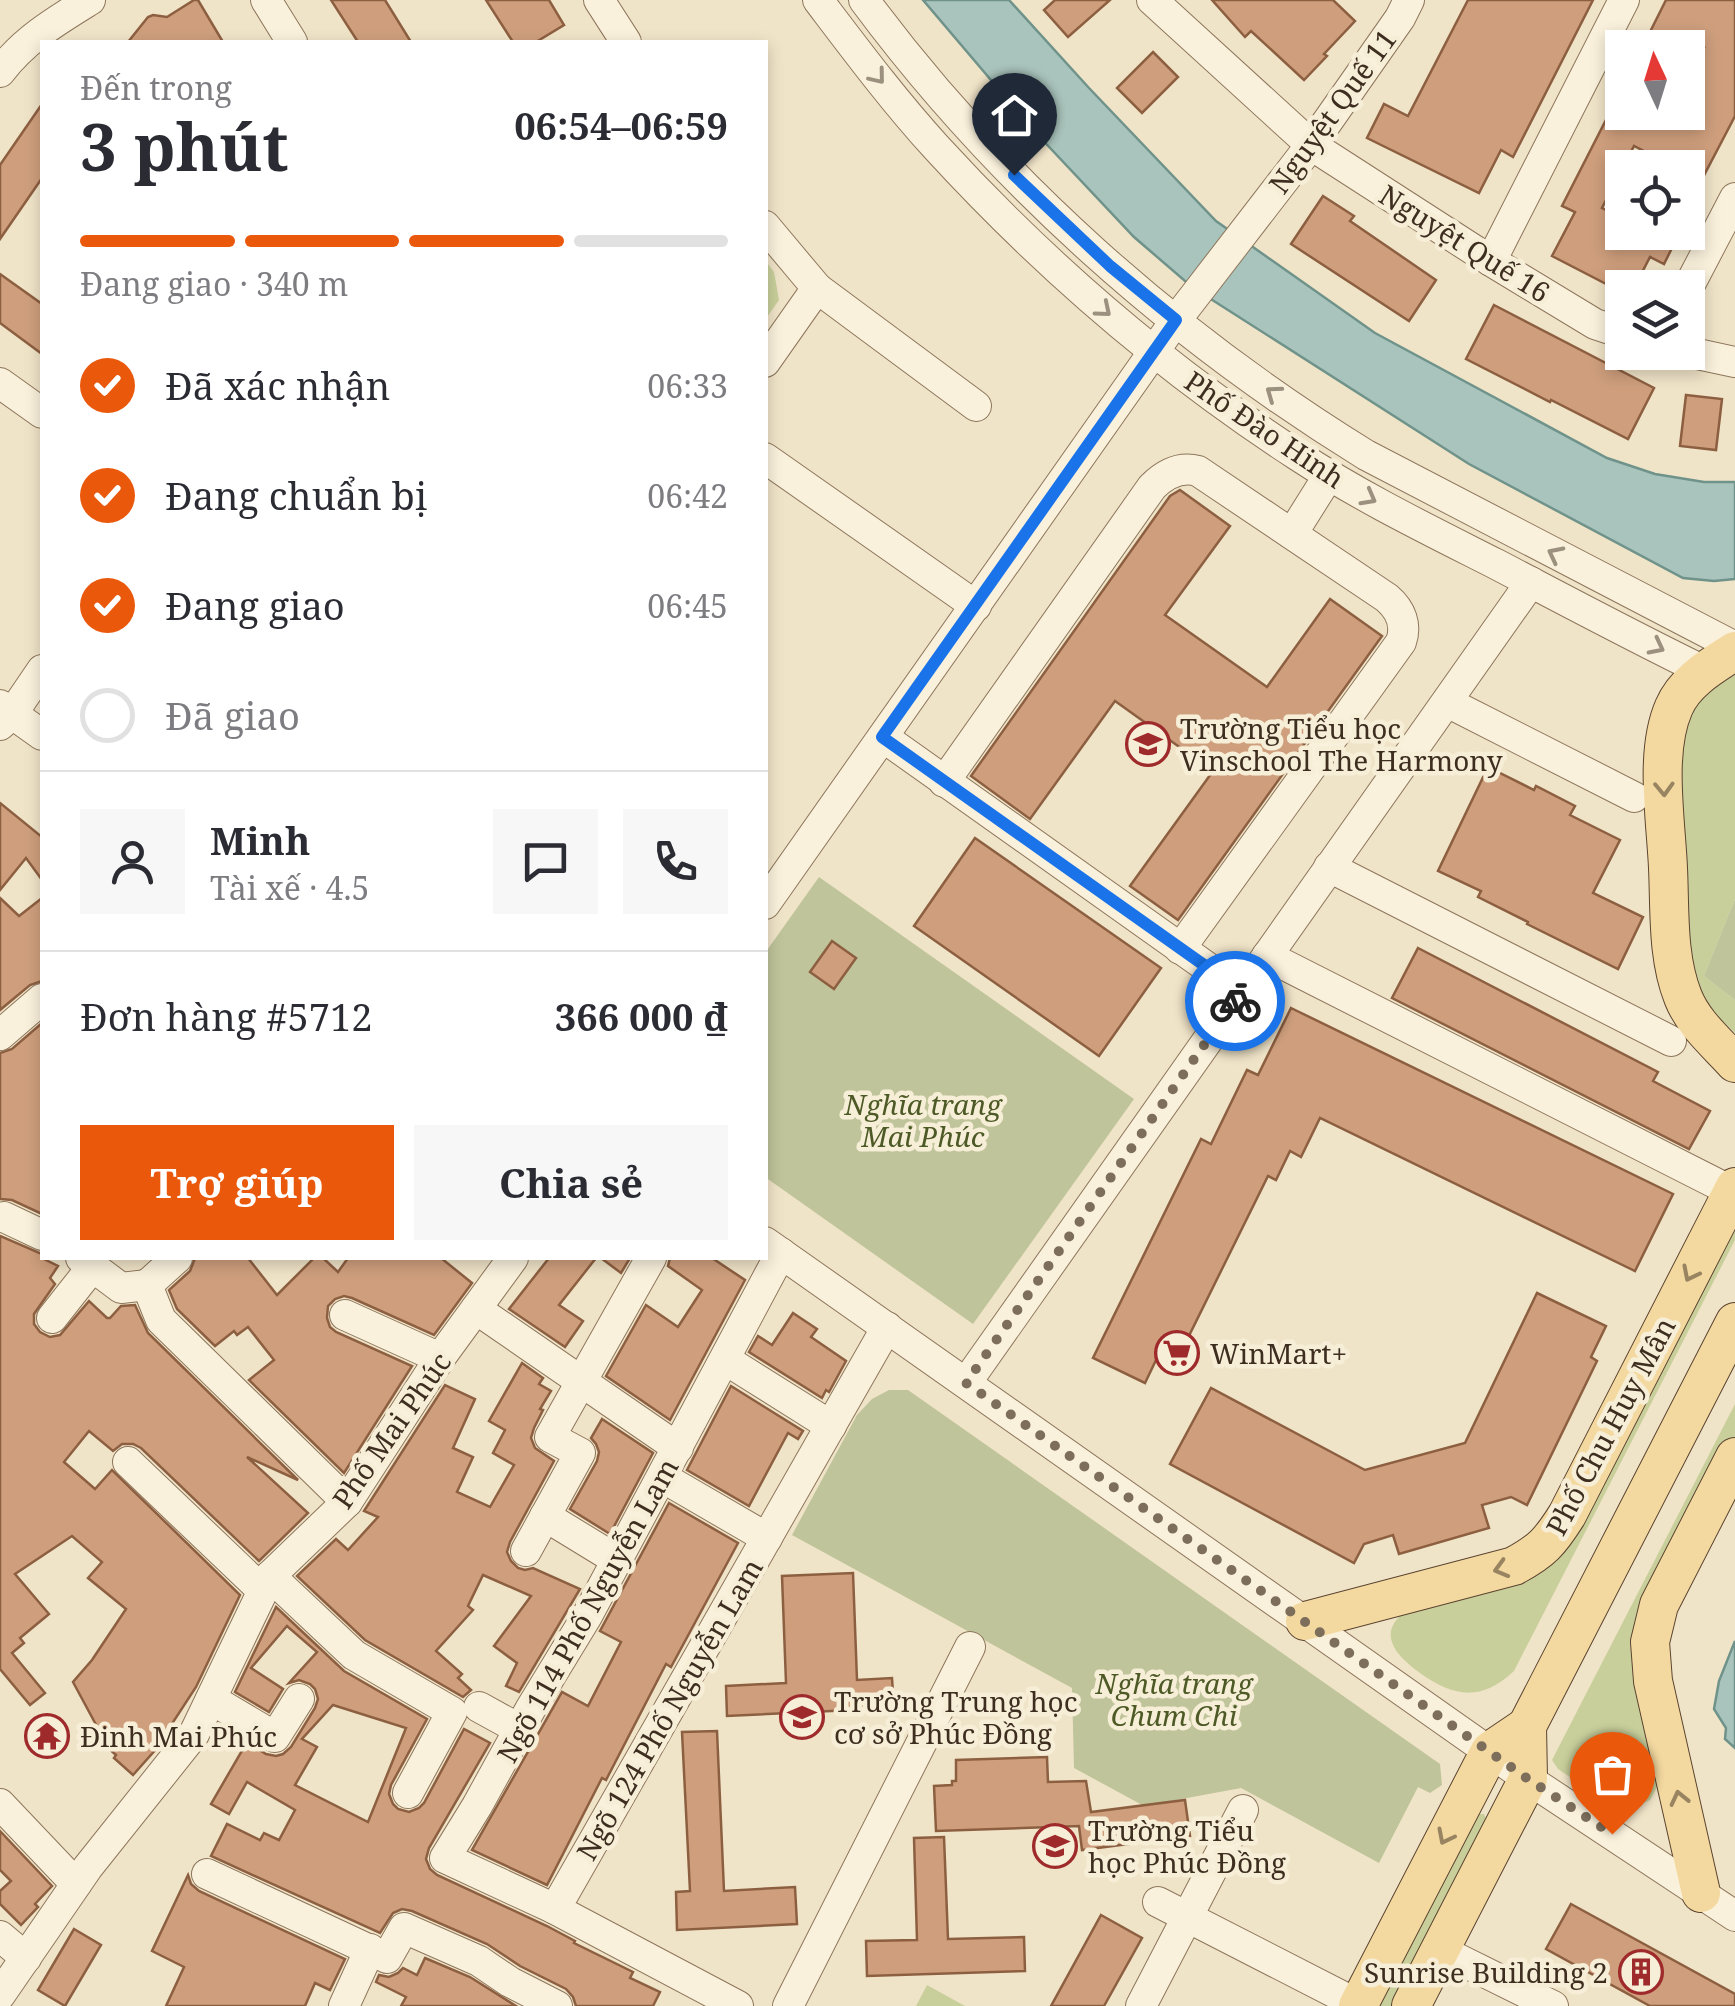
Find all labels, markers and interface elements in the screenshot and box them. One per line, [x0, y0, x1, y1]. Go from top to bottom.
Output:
street label: Nguyệt Quế 11 [1260, 21, 1404, 201]
north arrow [1605, 30, 1705, 130]
map controls [1605, 30, 1705, 370]
text: Đến trong [80, 66, 232, 109]
one-way arrow [866, 66, 884, 84]
pin [972, 73, 1057, 176]
icon: home [987, 88, 1042, 143]
text: 06:54–06:59 [514, 99, 728, 151]
text: 3 phút [80, 102, 289, 190]
button: locate [1605, 150, 1705, 250]
street label: Nguyệt Quế 16 [1373, 175, 1557, 311]
text: Đang giao · 340 m [80, 262, 348, 305]
button: layers [1605, 270, 1705, 370]
one-way arrow [1093, 298, 1111, 316]
icon: check [80, 358, 135, 413]
text: Đã xác nhận [165, 359, 390, 411]
street label: Phố Đào Hinh [1178, 362, 1352, 496]
text: 06:33 [647, 364, 728, 407]
one-way arrow [1266, 388, 1284, 405]
icon: check [80, 468, 135, 523]
text: Đang chuẩn bị [165, 469, 427, 521]
text: 06:42 [647, 474, 728, 517]
one-way arrow [1358, 485, 1376, 505]
one-way arrow [1547, 547, 1565, 566]
icon: check [80, 578, 135, 633]
text: Đang giao [165, 579, 345, 631]
text: 06:45 [647, 584, 728, 627]
one-way arrow [1647, 635, 1665, 654]
text: Đã giao [165, 689, 300, 741]
place label: Trường Tiểu học Vinschool The Harmony [1180, 709, 1503, 779]
school or university icon: Trường Tiểu học Vinschool The Harmony [1125, 721, 1171, 767]
one-way arrow [1654, 781, 1675, 797]
button: person [80, 809, 185, 914]
button: chat [493, 809, 598, 914]
button: phone [623, 809, 728, 914]
text: Minh [210, 814, 310, 866]
text: Tài xế · 4.5 [210, 866, 369, 909]
courier [1185, 951, 1285, 1051]
icon: bike [1208, 974, 1263, 1029]
text: Đơn hàng #5712 [80, 990, 372, 1042]
text: 366 000 ₫ [555, 990, 728, 1042]
park label: Nghĩa trang Mai Phúc [843, 1085, 1003, 1155]
button: Trợ giúp [80, 1125, 394, 1240]
button: Chia sẻ [414, 1125, 728, 1240]
one-way arrow [1682, 1264, 1702, 1282]
street label: Phố Chu Huy Mân [1537, 1311, 1683, 1541]
supermarket icon: WinMart+ [1154, 1330, 1200, 1376]
place label: WinMart+ [1210, 1334, 1347, 1372]
street label: Phố Mai Phúc [323, 1344, 459, 1516]
street label: Ngõ 114 Phố Nguyễn Lam [487, 1451, 687, 1769]
street label: Ngõ 124 Phố Nguyễn Lam [567, 1551, 771, 1867]
one-way arrow [1493, 1557, 1510, 1578]
park label: Nghĩa trang Chum Chi [1094, 1664, 1254, 1734]
place label: Trường Trung học cơ sở Phúc Đồng [834, 1682, 1078, 1752]
school or university icon: Trường Trung học cơ sở Phúc Đồng [779, 1694, 825, 1740]
temple icon: Đinh Mai Phúc [24, 1713, 70, 1759]
place label: Đinh Mai Phúc [80, 1717, 277, 1755]
pin [1570, 1732, 1655, 1835]
icon: bag [1585, 1747, 1640, 1802]
one-way arrow [1670, 1790, 1691, 1807]
place label: Trường Tiểu học Phúc Đồng [1088, 1811, 1286, 1881]
school or university icon: Trường Tiểu học Phúc Đồng [1032, 1823, 1078, 1869]
one-way arrow [1438, 1827, 1457, 1845]
building icon: Sunrise Building 2 [1618, 1949, 1664, 1995]
place label: Sunrise Building 2 [1364, 1953, 1608, 1991]

